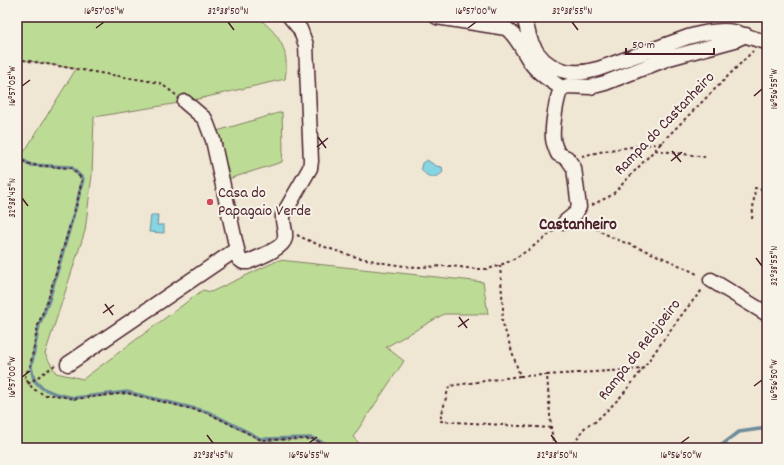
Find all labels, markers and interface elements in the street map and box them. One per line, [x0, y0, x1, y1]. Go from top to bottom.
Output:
text: 16°57'05"W [84, 5, 124, 19]
text: 32°38'50"N [207, 5, 249, 19]
text: 16°57'00"W [456, 5, 497, 19]
text: 32°38'55"N [552, 5, 592, 19]
scale bar [626, 30, 714, 56]
text: 50 m [632, 37, 655, 54]
text: 16°57'05"W [6, 66, 20, 106]
street label: Rampa do Castanheiro [609, 67, 721, 181]
text: 16°56'55"W [768, 69, 782, 109]
text: 32°38'45"N [6, 178, 20, 218]
place label: Casa do Papagaio Verde [218, 182, 311, 223]
marker: Casa do Papagaio Verde [205, 197, 215, 207]
district label: Castanheiro [539, 214, 617, 238]
text: 32°38'55"N [768, 246, 782, 286]
street label: Rampa do Relojoeiro [593, 294, 687, 406]
text: 16°57'00"W [6, 356, 20, 397]
text: 16°56'50"W [768, 359, 782, 401]
text: 32°38'45"N [193, 449, 233, 463]
text: 16°56'55"W [289, 449, 329, 463]
text: 32°38'50"N [536, 449, 578, 463]
text: 16°56'50"W [660, 449, 702, 463]

